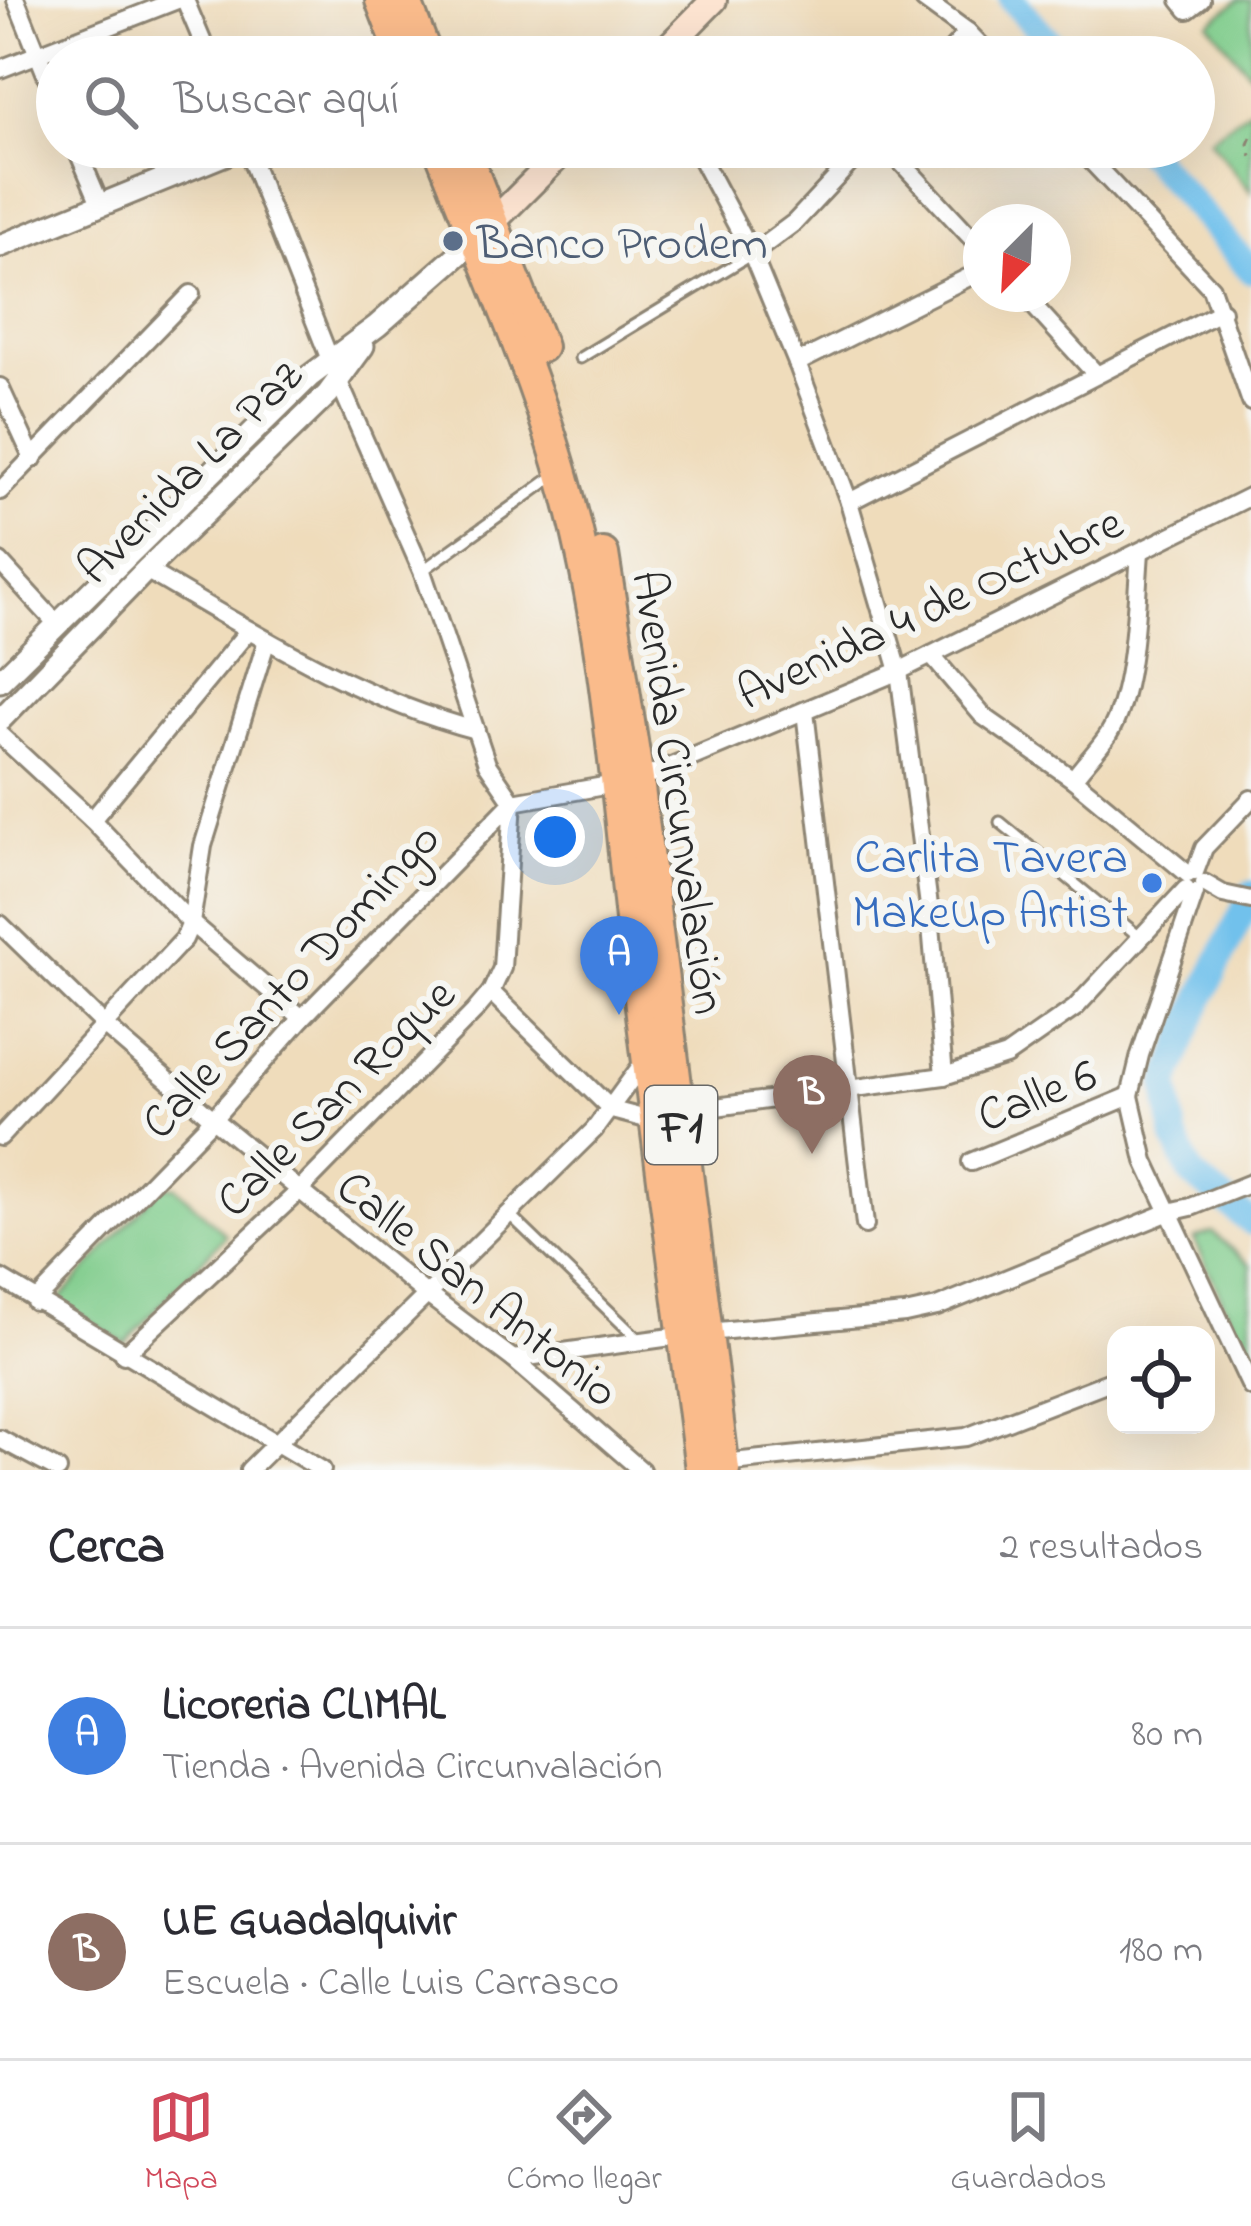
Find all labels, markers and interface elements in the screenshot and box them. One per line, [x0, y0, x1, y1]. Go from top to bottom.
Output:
search box [36, 36, 1215, 168]
icon: search [78, 69, 144, 135]
text: Buscar aquí [174, 69, 399, 135]
north arrow [963, 204, 1071, 312]
place label: Banco Prodem [476, 211, 768, 281]
marker: Banco Prodem [440, 228, 466, 254]
street label: Avenida La Paz [63, 344, 321, 603]
street label: Avenida 4 de Octubre [727, 490, 1136, 731]
street label: Avenida Circunvalación [610, 566, 742, 1019]
your location [525, 807, 585, 867]
street label: Calle Santo Domingo [127, 808, 459, 1158]
place label: Carlita Tavera MakeUp Artist [852, 825, 1128, 950]
marker: Carlita Tavera MakeUp Artist [1139, 870, 1165, 896]
pin: A [580, 916, 658, 1015]
street label: Calle San Roque [202, 963, 474, 1236]
street label: Calle 6 [968, 1042, 1108, 1153]
pin: B [773, 1055, 851, 1154]
road number: F1 [645, 1086, 717, 1164]
street label: Calle San Antonio [319, 1155, 632, 1427]
map controls [1107, 1326, 1215, 1434]
button: locate [1107, 1326, 1215, 1434]
text: Cerca [48, 1511, 165, 1586]
text: 2 resultados [999, 1520, 1203, 1577]
text: Licoreria CLIMAL [162, 1674, 445, 1740]
text: A [75, 1707, 99, 1764]
text: 80 m [1132, 1707, 1203, 1764]
text: Tienda · Avenida Circunvalación [162, 1740, 662, 1797]
text: UE Guadalquivir [162, 1890, 456, 1956]
text: B [74, 1923, 100, 1980]
text: 180 m [1119, 1923, 1203, 1980]
text: Escuela · Calle Luis Carrasco [162, 1956, 619, 2013]
tab: Mapa [144, 2084, 218, 2204]
tab: Cómo llegar [507, 2084, 662, 2204]
tab: Guardados [950, 2084, 1107, 2204]

